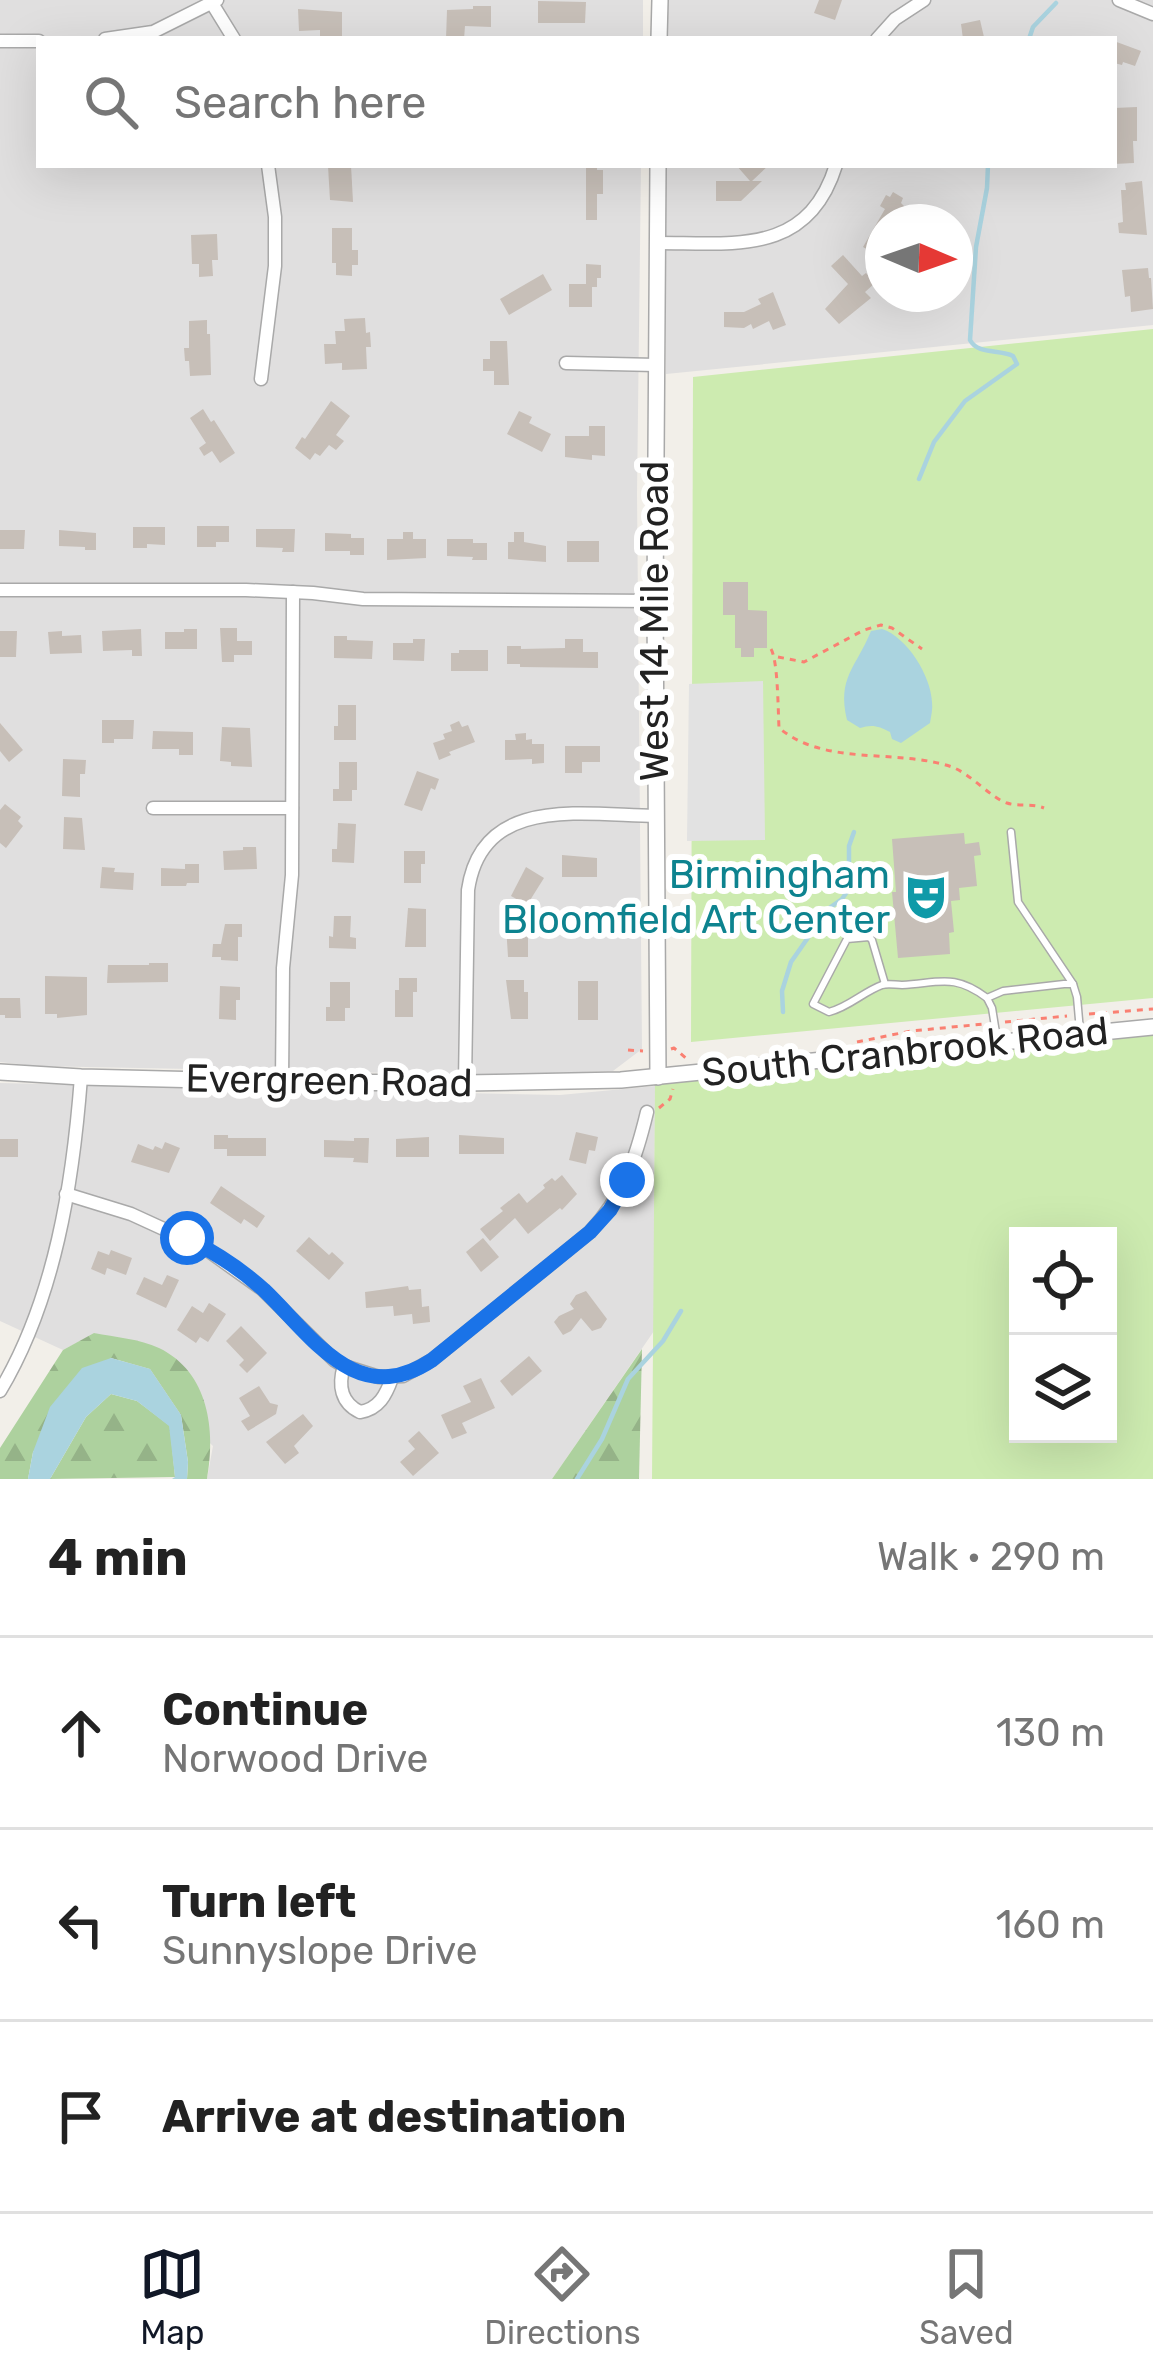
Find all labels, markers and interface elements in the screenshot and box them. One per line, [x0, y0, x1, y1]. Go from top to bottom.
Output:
search box [36, 36, 1117, 168]
icon: search [78, 69, 144, 135]
text: Search here [174, 76, 426, 129]
north arrow [865, 204, 973, 312]
street label: West 14 Mile Road [632, 460, 678, 782]
place label: Birmingham Bloomfield Art Center [502, 852, 890, 943]
theatre icon: Birmingham Bloomfield Art Center [901, 872, 951, 922]
street label: South Cranbrook Road [699, 1008, 1111, 1096]
street label: Evergreen Road [185, 1055, 473, 1107]
route end [600, 1153, 654, 1207]
route start [160, 1211, 214, 1265]
map controls [1009, 1227, 1117, 1443]
button: locate [1009, 1227, 1117, 1335]
button: layers [1009, 1335, 1117, 1443]
text: 4 min [48, 1527, 188, 1588]
text: Walk · 290 m [877, 1534, 1105, 1580]
text: Continue [162, 1683, 368, 1736]
icon: ahead [48, 1700, 114, 1766]
text: 130 m [996, 1710, 1105, 1756]
text: Norwood Drive [162, 1736, 428, 1782]
text: Turn left [162, 1875, 356, 1928]
icon: left [48, 1892, 114, 1958]
text: 160 m [996, 1902, 1105, 1948]
text: Sunnyslope Drive [162, 1928, 478, 1974]
icon: arrive [48, 2084, 114, 2150]
text: Arrive at destination [162, 2090, 627, 2143]
tab: Map [139, 2241, 205, 2352]
tab: Directions [484, 2241, 641, 2352]
tab: Saved [919, 2241, 1014, 2352]

